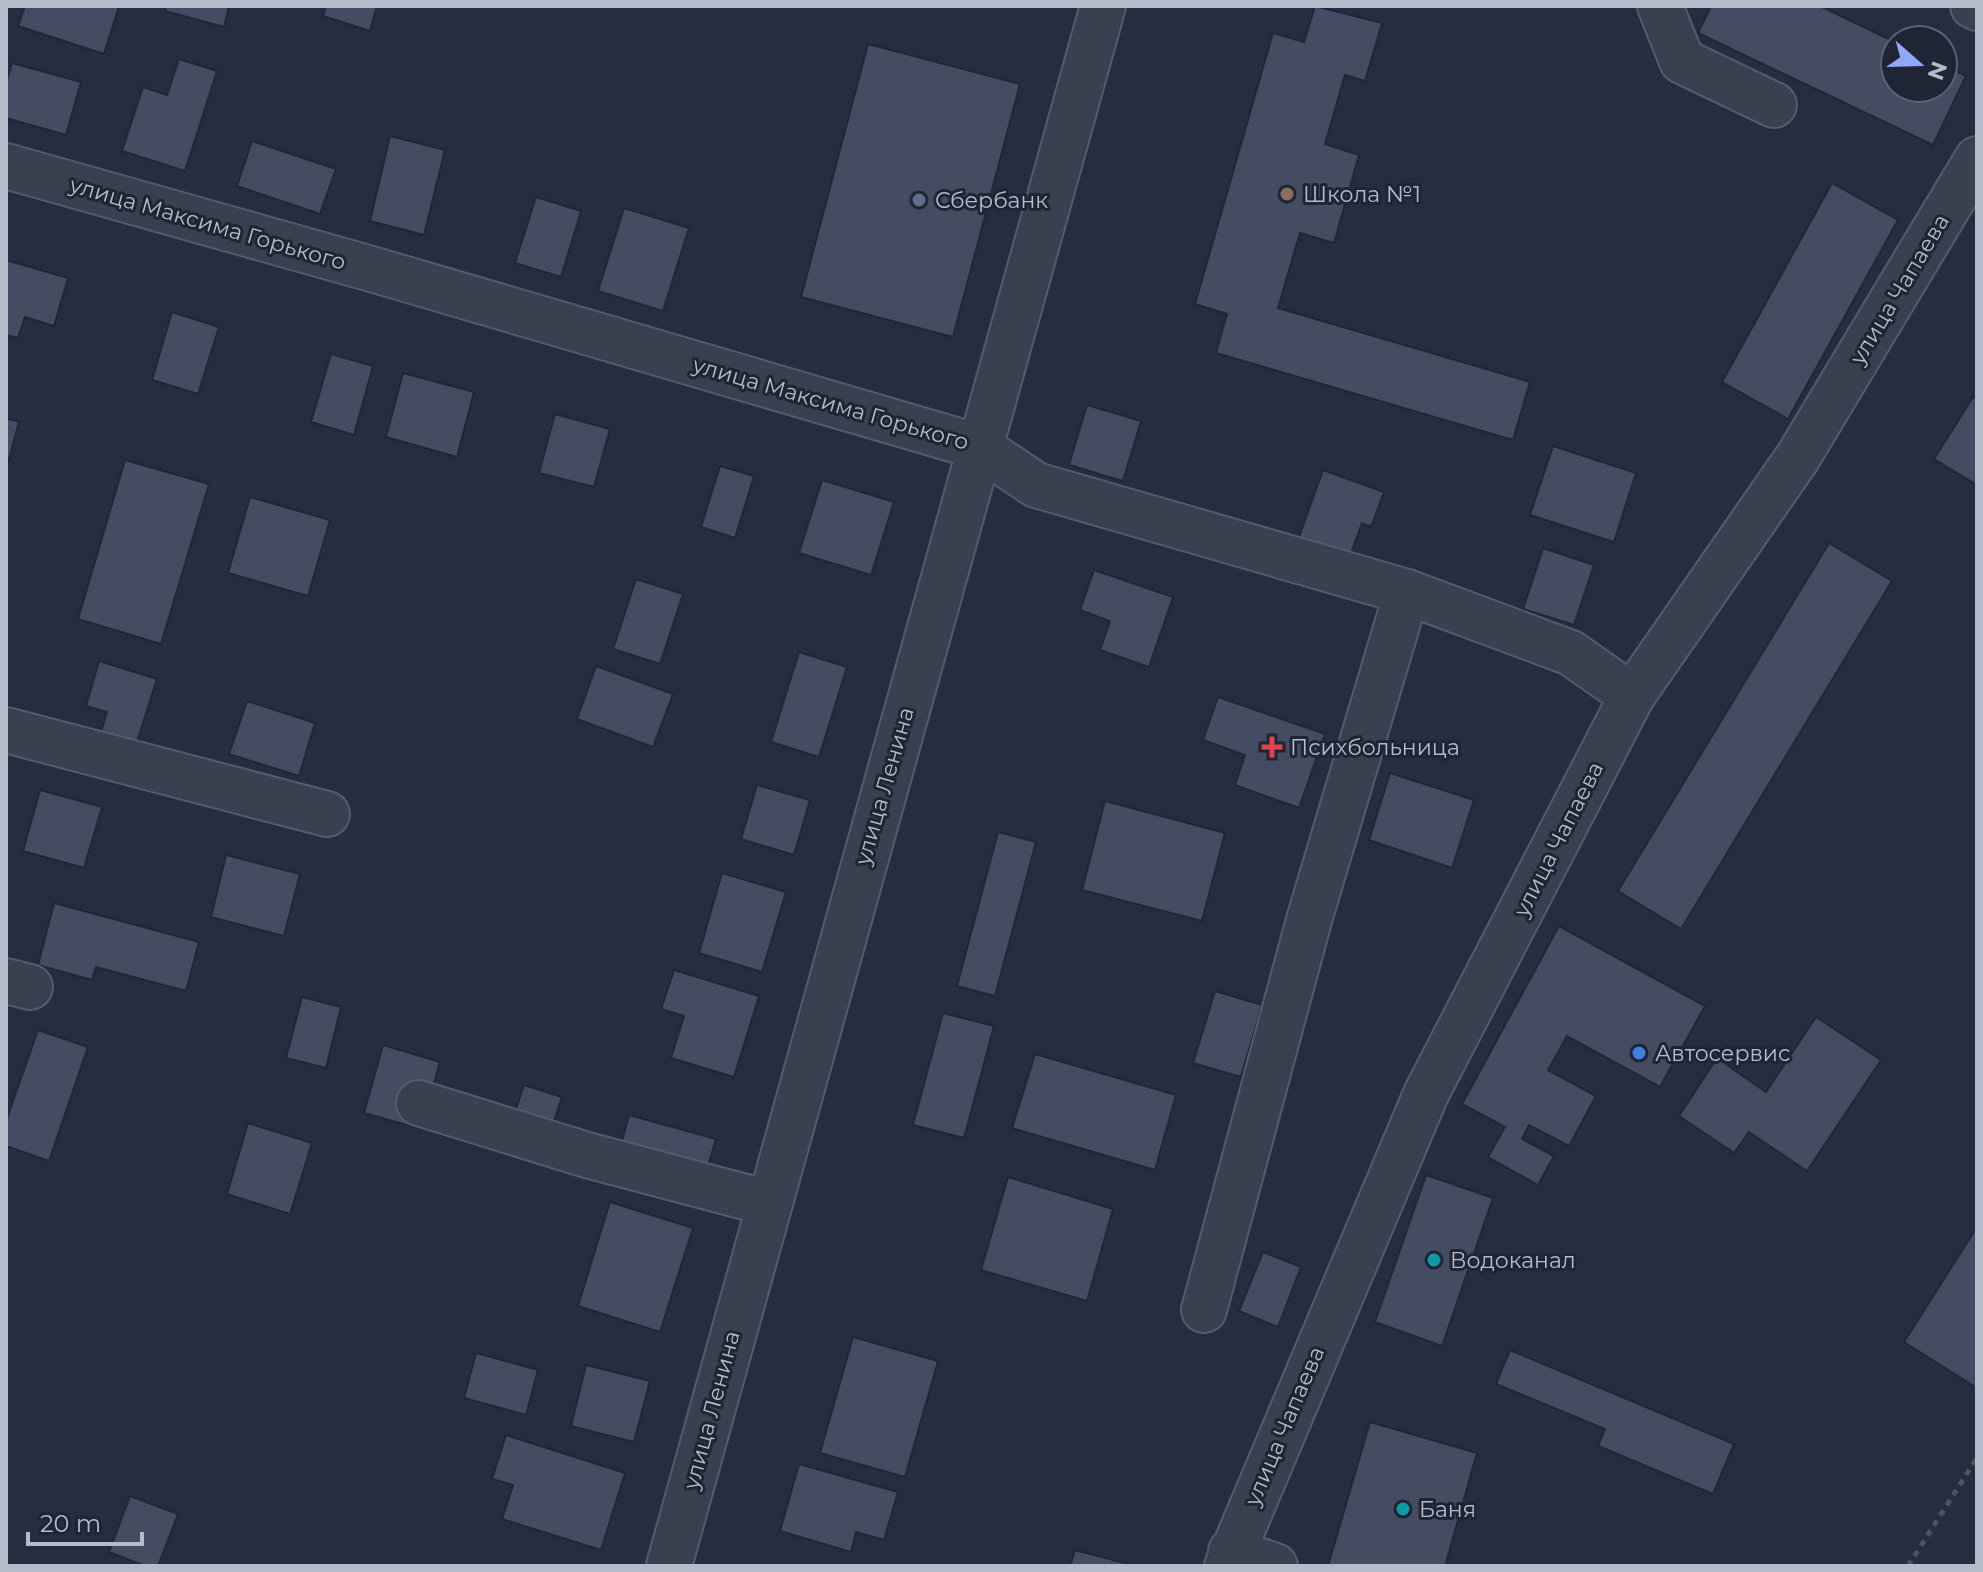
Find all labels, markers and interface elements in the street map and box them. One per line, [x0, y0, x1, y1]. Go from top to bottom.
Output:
north arrow [1879, 24, 1959, 104]
text: N [1922, 58, 1953, 84]
street label: улица Максима Горького [66, 171, 349, 276]
place label: Школа №1 [1303, 181, 1421, 208]
marker: Школа №1 [1278, 185, 1296, 203]
place label: Сбербанк [935, 187, 1048, 214]
marker: Сбербанк [910, 191, 928, 209]
street label: улица Чапаева [1843, 209, 1955, 370]
street label: улица Максима Горького [689, 351, 972, 456]
street label: улица Ленина [849, 704, 920, 869]
place label: Психбольница [1290, 734, 1460, 761]
marker: Психбольница [1261, 736, 1283, 758]
street label: улица Чапаева [1507, 757, 1609, 922]
place label: Автосервис [1655, 1040, 1790, 1067]
marker: Автосервис [1630, 1044, 1648, 1062]
place label: Водоканал [1450, 1247, 1576, 1274]
marker: Водоканал [1425, 1251, 1443, 1269]
street label: улица Ленина [677, 1328, 746, 1493]
street label: улица Чапаева [1238, 1342, 1330, 1511]
scale bar [28, 1496, 142, 1546]
place label: Баня [1419, 1496, 1476, 1523]
marker: Баня [1394, 1500, 1412, 1518]
text: 20 m [40, 1509, 101, 1538]

